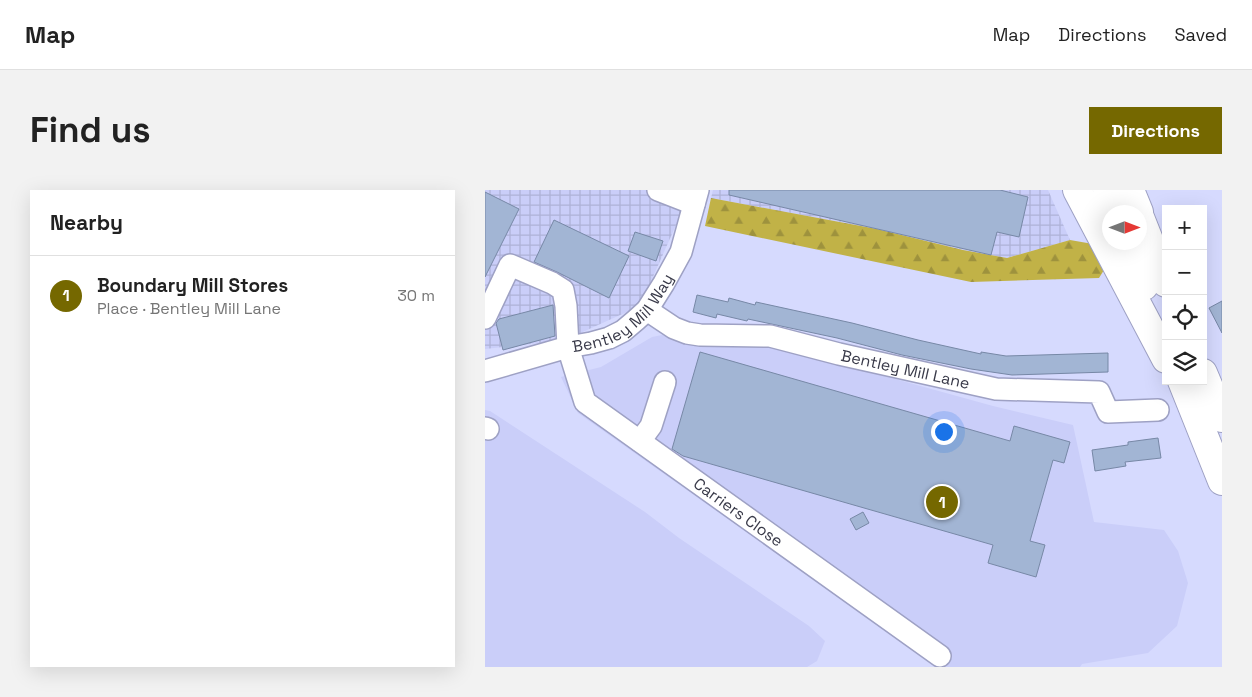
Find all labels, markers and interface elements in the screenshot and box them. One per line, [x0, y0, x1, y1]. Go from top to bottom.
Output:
text: Map [25, 19, 75, 50]
text: Map [993, 23, 1030, 46]
text: Directions [1058, 23, 1147, 46]
text: Saved [1175, 23, 1227, 46]
button: Directions [1089, 107, 1222, 154]
text: Find us [30, 108, 151, 152]
north arrow [1102, 205, 1147, 250]
map controls [1162, 205, 1207, 385]
button: + [1162, 205, 1207, 250]
text: Nearby [50, 209, 123, 236]
button: − [1162, 250, 1207, 295]
street label: Bentley Mill Way [570, 270, 678, 357]
text: Boundary Mill Stores [97, 273, 288, 298]
text: 1 [62, 285, 70, 306]
text: 30 m [397, 285, 435, 306]
button: locate [1162, 295, 1207, 340]
text: Place · Bentley Mill Lane [97, 298, 281, 319]
button: layers [1162, 340, 1207, 385]
street label: Bentley Mill Lane [839, 344, 972, 393]
your location [931, 419, 957, 445]
street label: Carriers Close [690, 473, 788, 551]
pin: 1 [926, 483, 958, 521]

